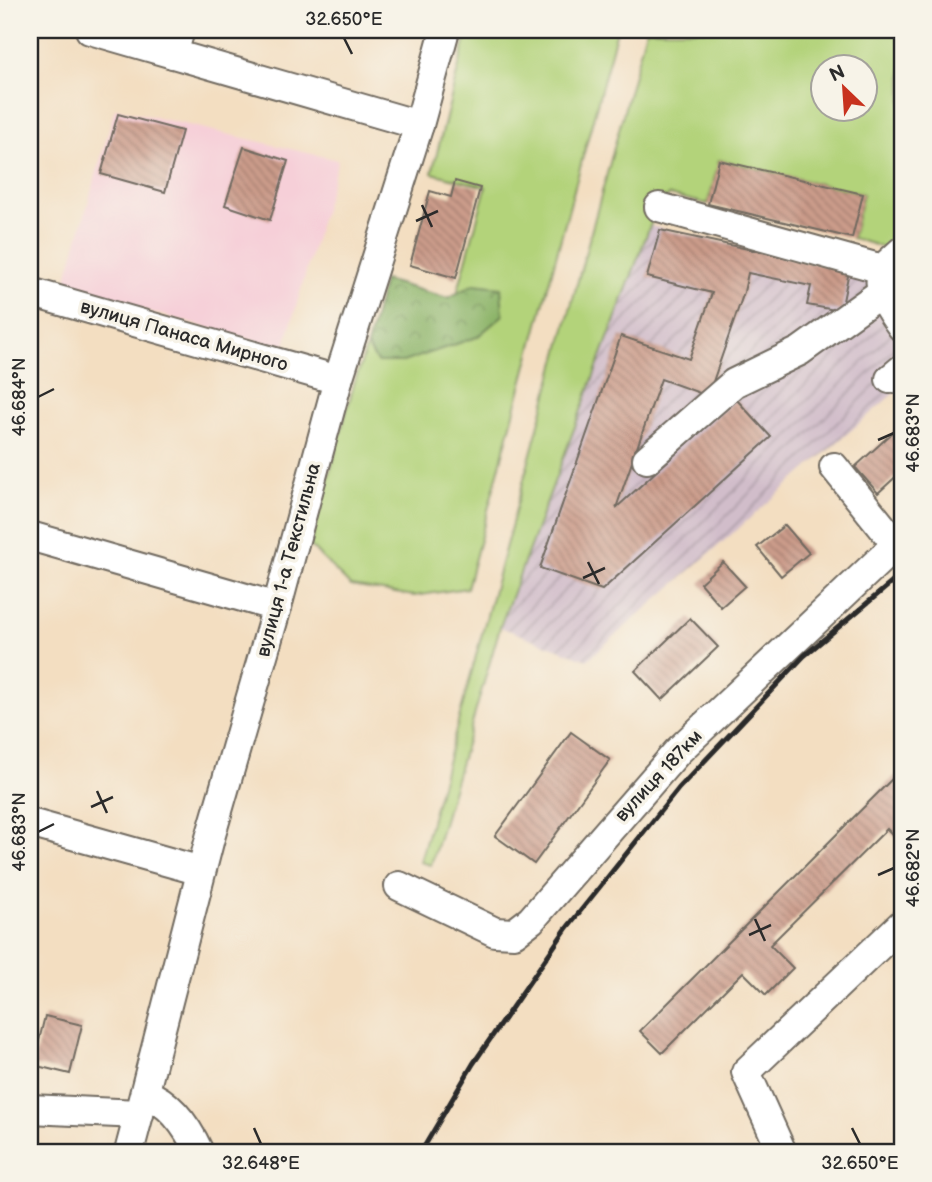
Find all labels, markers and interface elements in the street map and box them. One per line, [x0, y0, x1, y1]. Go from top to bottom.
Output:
text: 32.650°E [305, 9, 383, 30]
north arrow [810, 52, 880, 122]
text: N [826, 61, 849, 87]
street label: вулиця Панаса Мирного [78, 295, 290, 377]
text: 46.684°N [9, 357, 30, 437]
text: 46.683°N [903, 393, 924, 473]
street label: вулиця 1-а Текстильна [252, 460, 326, 660]
street label: вулиця 187км [611, 725, 707, 827]
text: 46.683°N [9, 792, 30, 872]
text: 46.682°N [903, 829, 924, 907]
text: 32.648°E [222, 1153, 300, 1174]
text: 32.650°E [821, 1153, 899, 1174]

